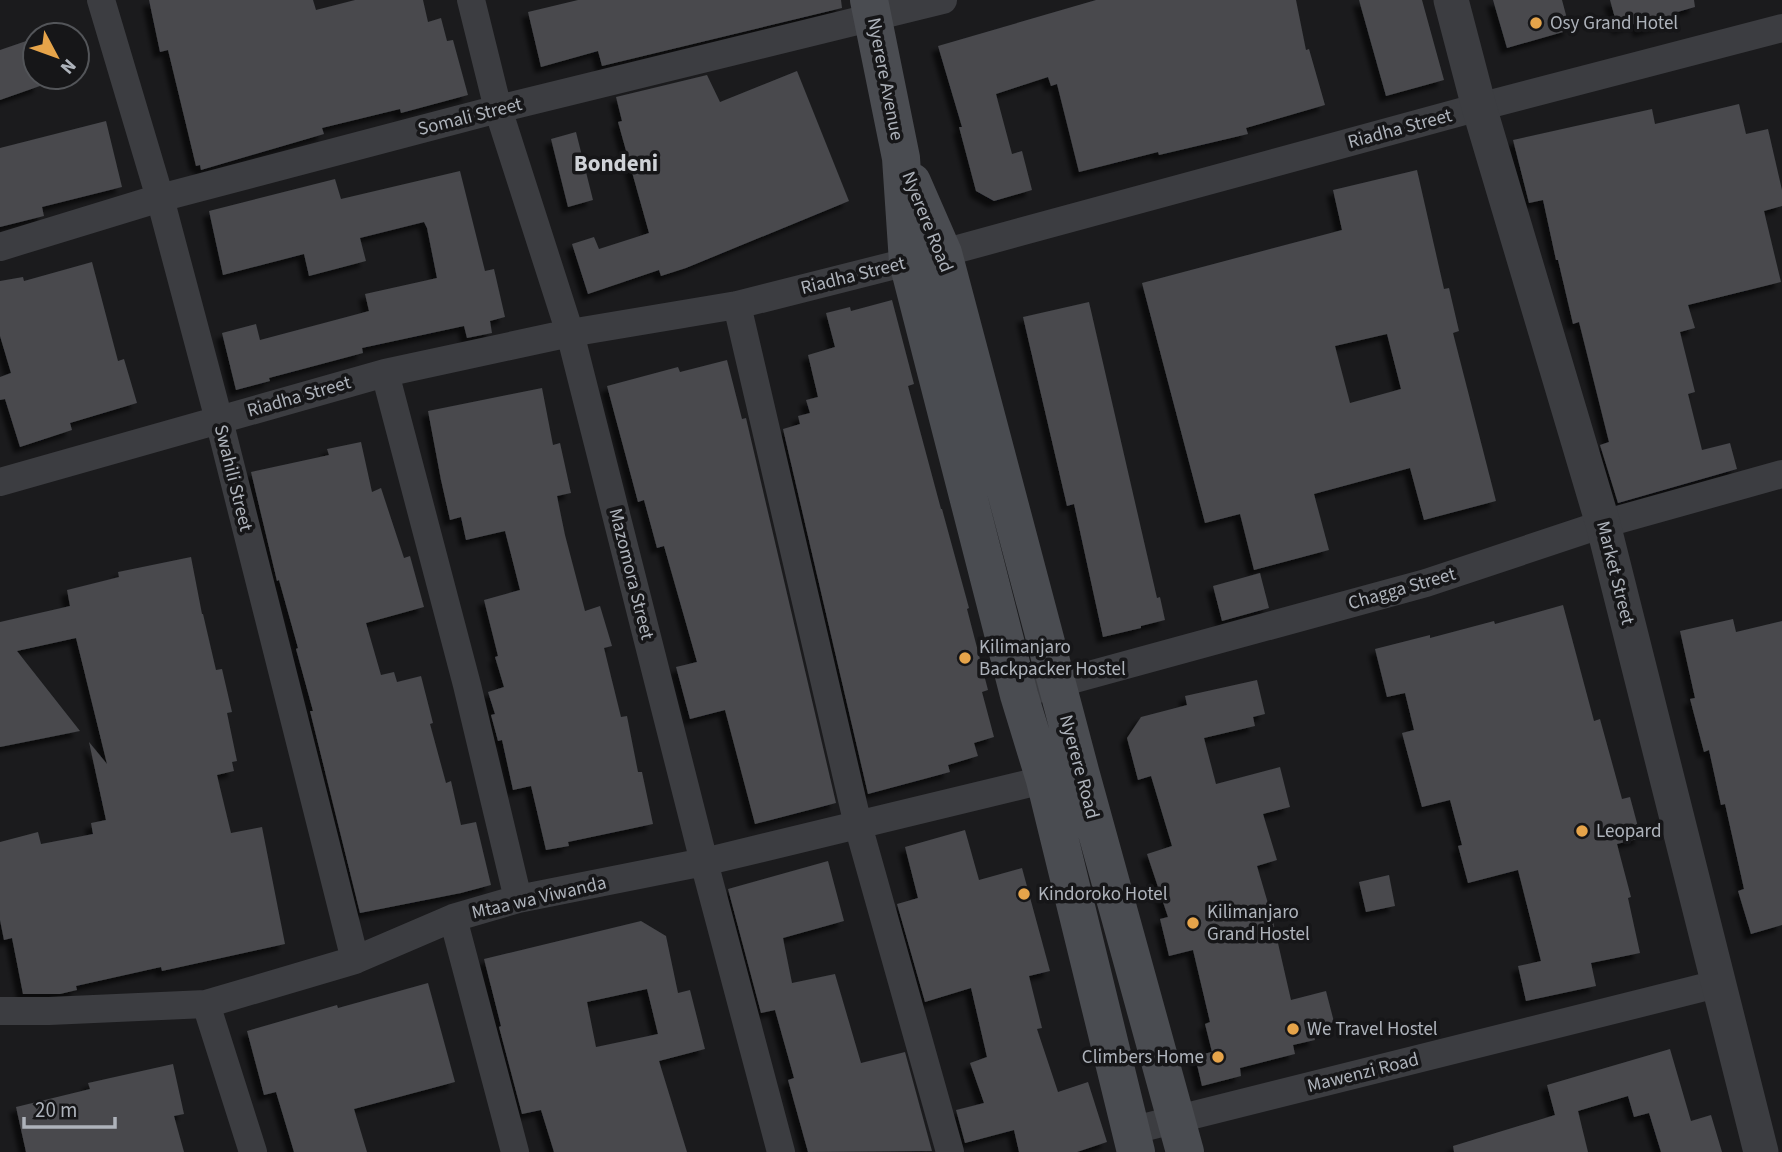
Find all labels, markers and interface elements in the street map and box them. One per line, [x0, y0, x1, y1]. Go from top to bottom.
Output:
place label: Osy Grand Hotel [1550, 10, 1678, 37]
street label: Nyerere Avenue [860, 15, 910, 143]
marker: Osy Grand Hotel [1528, 15, 1544, 31]
north arrow [21, 21, 91, 91]
text: N [53, 53, 82, 80]
street label: Somali Street [415, 91, 526, 143]
street label: Riadha Street [1345, 102, 1456, 156]
district label: Bondeni [574, 147, 658, 180]
street label: Nyerere Road [894, 167, 960, 277]
street label: Riadha Street [798, 250, 909, 302]
street label: Riadha Street [244, 369, 355, 425]
street label: Swahili Street [207, 422, 259, 535]
street label: Mazomora Street [602, 505, 661, 643]
street label: Market Street [1589, 518, 1641, 628]
street label: Chagga Street [1345, 561, 1459, 617]
place label: Kilimanjaro Backpacker Hostel [979, 634, 1126, 683]
marker: Kilimanjaro Backpacker Hostel [957, 650, 973, 666]
street label: Nyerere Road [1052, 712, 1106, 822]
place label: Leopard [1596, 818, 1662, 845]
marker: Leopard [1574, 823, 1590, 839]
street label: Mtaa wa Viwanda [469, 869, 609, 927]
place label: Kindoroko Hotel [1038, 881, 1168, 908]
marker: Kindoroko Hotel [1016, 886, 1032, 902]
place label: Kilimanjaro Grand Hostel [1207, 899, 1310, 948]
marker: Kilimanjaro Grand Hostel [1185, 915, 1201, 931]
place label: We Travel Hostel [1307, 1016, 1438, 1043]
marker: We Travel Hostel [1285, 1021, 1301, 1037]
place label: Climbers Home [1082, 1044, 1204, 1071]
street label: Mawenzi Road [1304, 1046, 1422, 1100]
marker: Climbers Home [1210, 1049, 1226, 1065]
scale bar [24, 1086, 116, 1130]
text: 20 m [35, 1095, 77, 1125]

